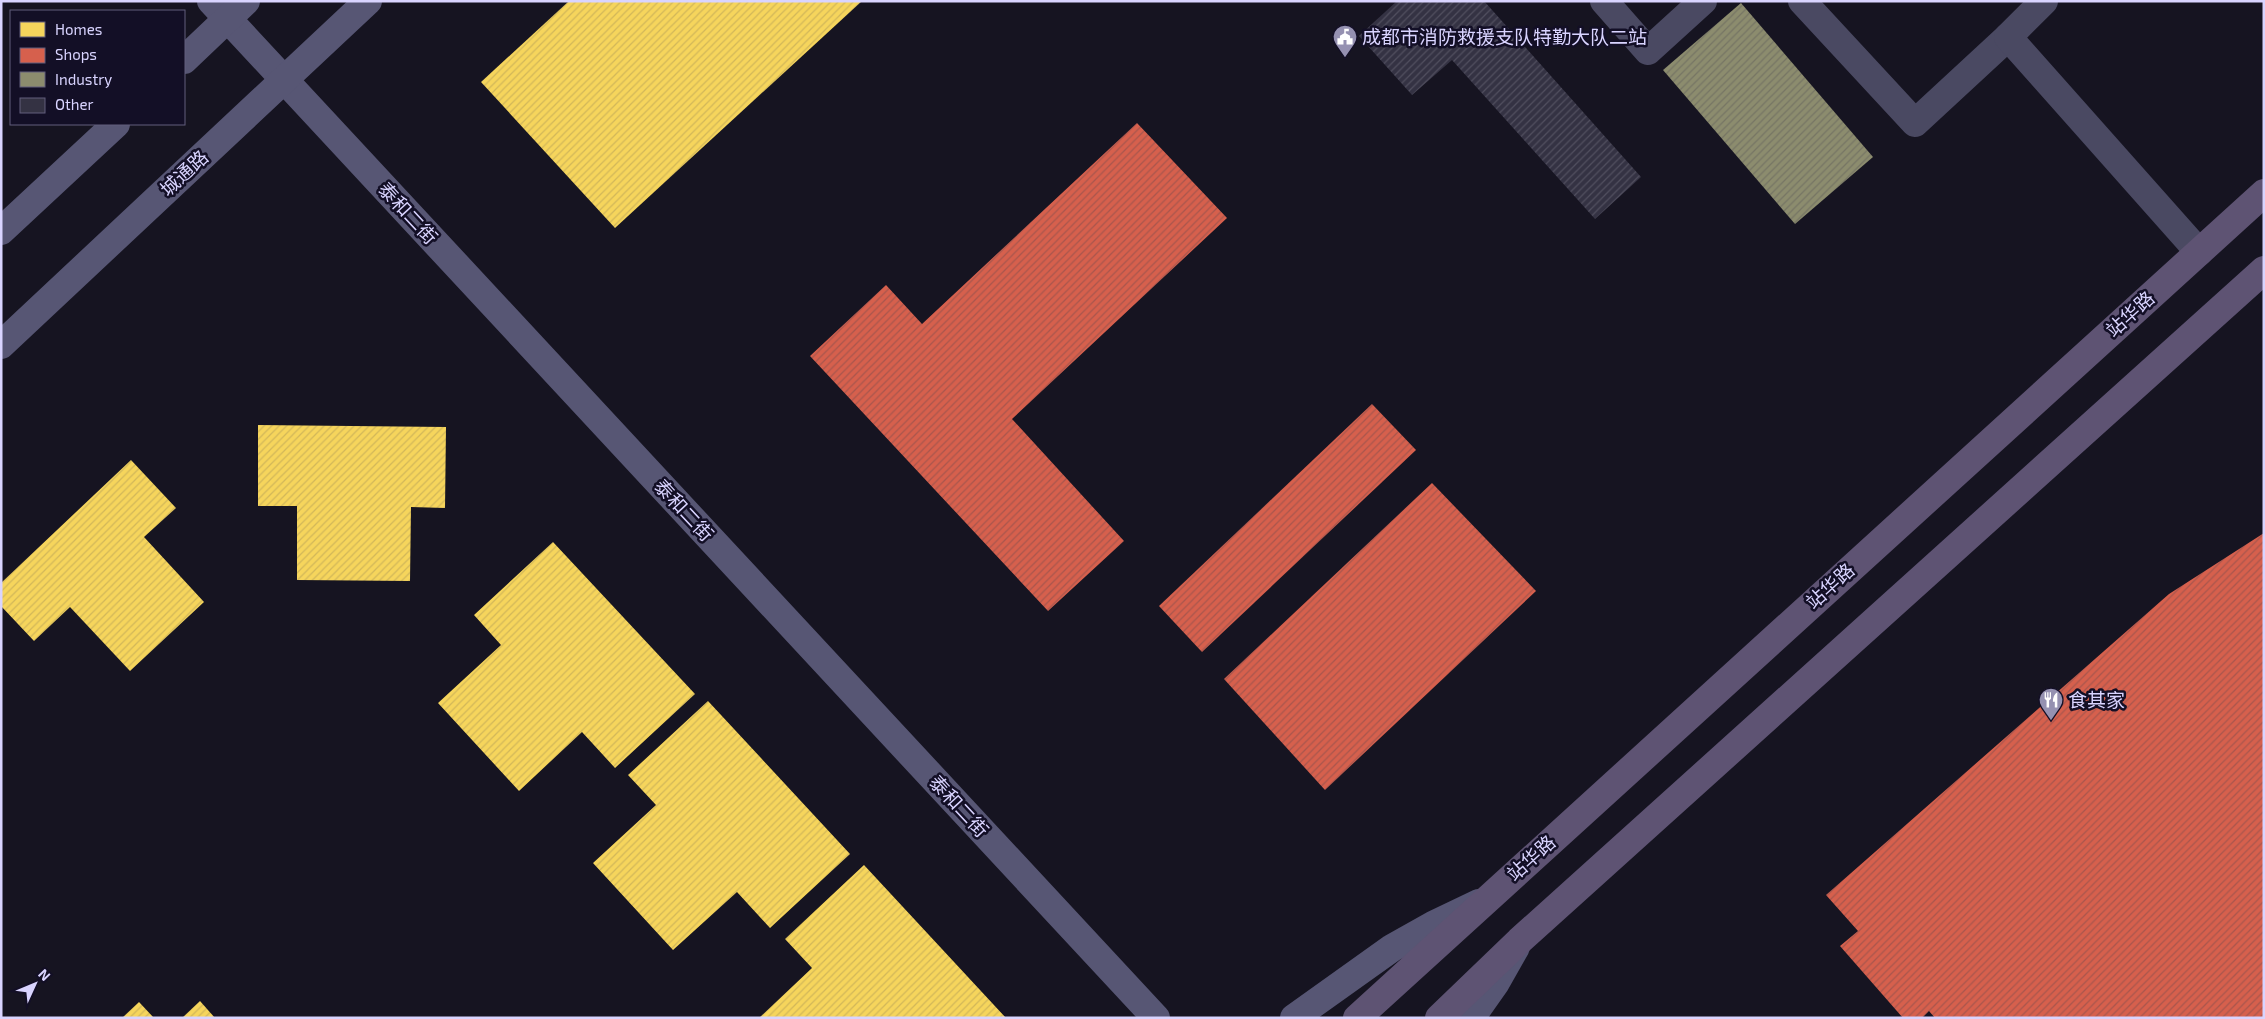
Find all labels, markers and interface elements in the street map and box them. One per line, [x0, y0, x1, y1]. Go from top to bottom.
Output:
legend [10, 10, 185, 125]
text: Homes [55, 20, 102, 38]
public building icon: 成都市消防救援支队特勤大队二站 [1332, 24, 1358, 58]
place label: 成都市消防救援支队特勤大队二站 [1362, 25, 1647, 48]
text: Shops [55, 45, 97, 63]
text: Industry [55, 70, 112, 88]
text: Other [55, 95, 94, 113]
street label: 城通路 [155, 145, 212, 200]
street label: 泰和二街 [374, 177, 443, 248]
street label: 站华路 [2101, 286, 2159, 341]
street label: 泰和二街 [650, 474, 719, 545]
street label: 站华路 [1801, 558, 1859, 613]
restaurant icon: 食其家 [2038, 687, 2064, 721]
place label: 食其家 [2068, 688, 2125, 711]
street label: 泰和二街 [925, 770, 994, 841]
street label: 站华路 [1502, 830, 1560, 885]
north arrow [10, 959, 60, 1009]
text: N [35, 965, 54, 984]

